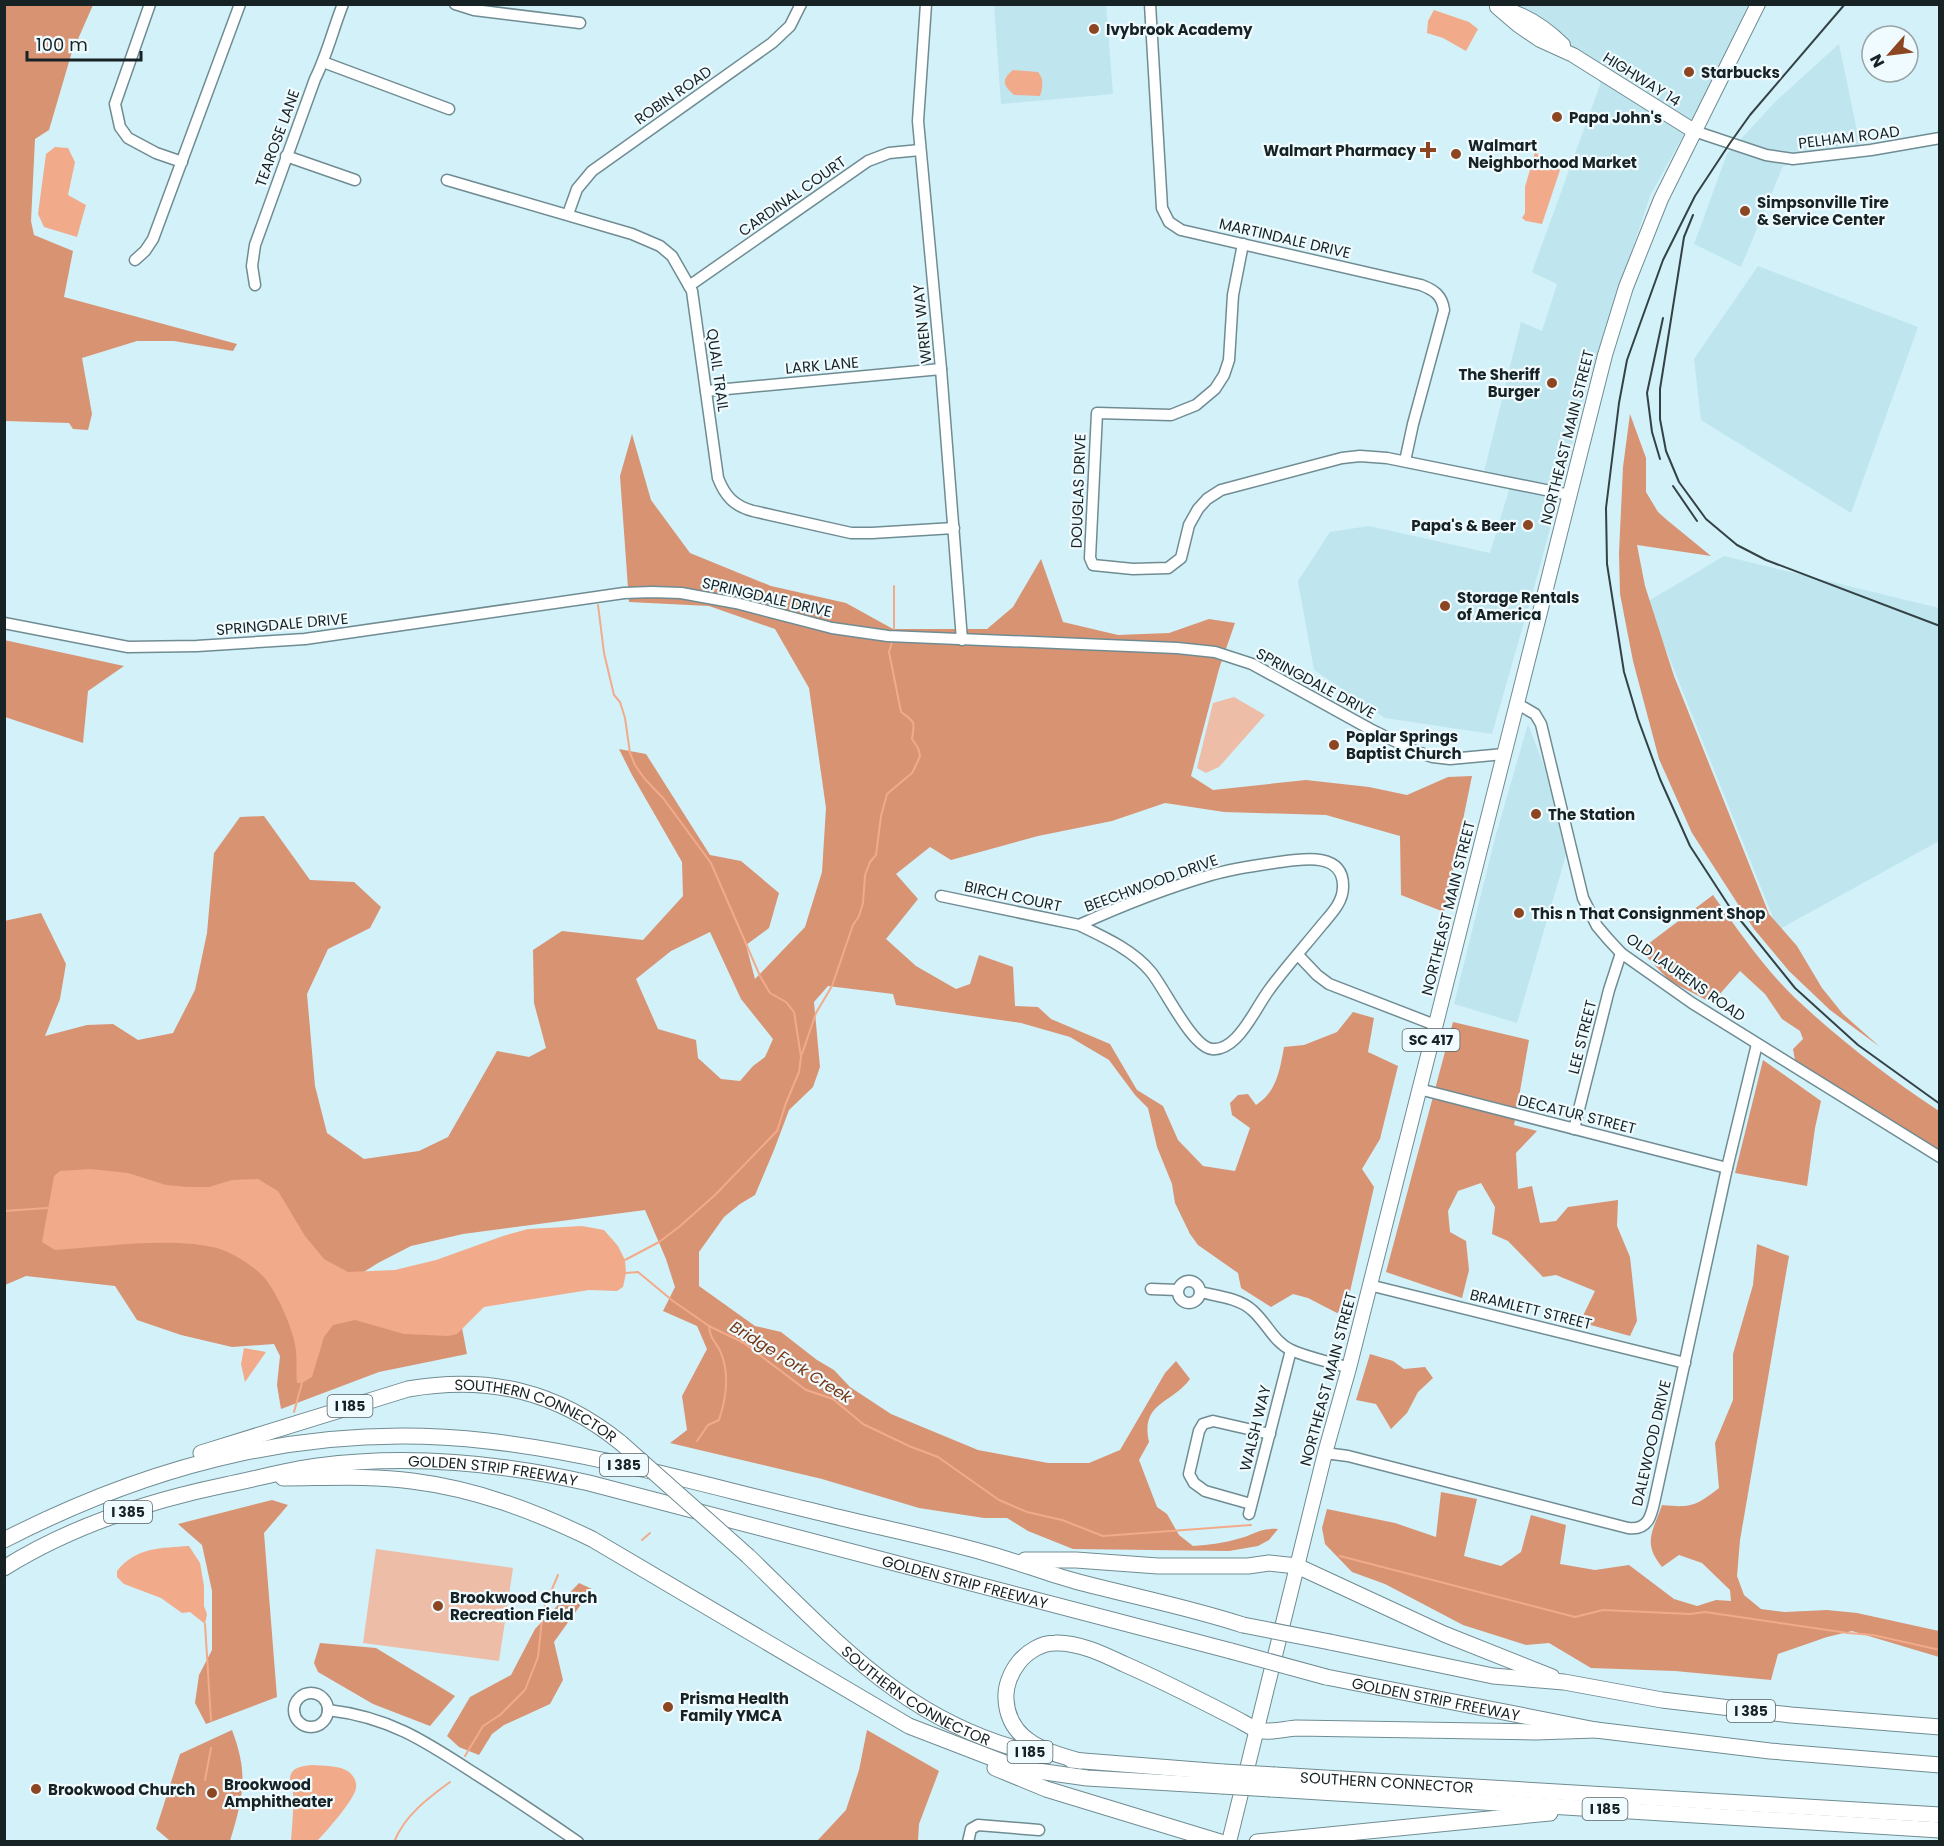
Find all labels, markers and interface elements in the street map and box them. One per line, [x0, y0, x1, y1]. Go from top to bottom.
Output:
place label: Ivybrook Academy [1106, 19, 1253, 40]
marker: Ivybrook Academy [1087, 22, 1101, 36]
scale bar [27, 24, 141, 62]
north arrow [1860, 24, 1920, 84]
text: 100 m [36, 32, 88, 57]
street label: HIGHWAY 14 [1599, 47, 1685, 111]
text: N [1864, 50, 1890, 72]
street label: ROBIN ROAD [630, 61, 716, 129]
place label: Starbucks [1701, 62, 1780, 83]
marker: Starbucks [1682, 65, 1696, 79]
street label: TEAROSE LANE [250, 86, 304, 190]
place label: Papa John's [1569, 107, 1662, 128]
marker: Papa John's [1550, 110, 1564, 124]
street label: PELHAM ROAD [1797, 120, 1901, 154]
place label: Walmart Neighborhood Market [1468, 135, 1637, 173]
place label: Walmart Pharmacy [1263, 140, 1417, 161]
marker: Walmart Pharmacy [1421, 143, 1435, 157]
marker: Walmart Neighborhood Market [1449, 147, 1463, 161]
street label: CARDINAL COURT [734, 151, 850, 241]
place label: Simpsonville Tire & Service Center [1757, 192, 1889, 230]
marker: Simpsonville Tire & Service Center [1738, 204, 1752, 218]
street label: MARTINDALE DRIVE [1217, 213, 1353, 263]
street label: WREN WAY [907, 283, 937, 365]
street label: QUAIL TRAIL [702, 327, 734, 413]
street label: NORTHEAST MAIN STREET [1535, 347, 1599, 527]
street label: LARK LANE [784, 351, 860, 379]
place label: The Sheriff Burger [1458, 364, 1541, 402]
marker: The Sheriff Burger [1545, 376, 1559, 390]
street label: DOUGLAS DRIVE [1066, 433, 1090, 549]
place label: Papa's & Beer [1411, 515, 1517, 536]
marker: Papa's & Beer [1521, 518, 1535, 532]
street label: SPRINGDALE DRIVE [700, 572, 834, 622]
place label: Storage Rentals of America [1457, 587, 1579, 625]
marker: Storage Rentals of America [1438, 599, 1452, 613]
street label: SPRINGDALE DRIVE [215, 608, 349, 640]
street label: SPRINGDALE DRIVE [1252, 643, 1380, 723]
place label: Poplar Springs Baptist Church [1346, 726, 1462, 764]
marker: Poplar Springs Baptist Church [1327, 738, 1341, 752]
place label: The Station [1548, 804, 1635, 825]
marker: The Station [1529, 807, 1543, 821]
street label: NORTHEAST MAIN STREET [1416, 818, 1480, 998]
street label: BEECHWOOD DRIVE [1081, 849, 1221, 917]
street label: BIRCH COURT [963, 875, 1063, 917]
place label: This n That Consignment Shop [1531, 903, 1765, 924]
marker: This n That Consignment Shop [1512, 906, 1526, 920]
street label: OLD LAURENS ROAD [1622, 928, 1750, 1026]
street label: LEE STREET [1563, 998, 1601, 1076]
road number: SC 417 [1402, 1029, 1460, 1051]
street label: DECATUR STREET [1516, 1089, 1638, 1139]
street label: BRAMLETT STREET [1468, 1284, 1594, 1334]
street label: NORTHEAST MAIN STREET [1295, 1290, 1361, 1468]
water label: Bridge Fork Creek [726, 1315, 857, 1409]
street label: SOUTHERN CONNECTOR [454, 1374, 622, 1447]
street label: DALEWOOD DRIVE [1626, 1378, 1676, 1508]
street label: WALSH WAY [1234, 1383, 1276, 1473]
road number: I 185 [328, 1395, 372, 1417]
street label: GOLDEN STRIP FREEWAY [408, 1450, 580, 1491]
road number: I 385 [600, 1454, 648, 1476]
road number: I 385 [104, 1501, 152, 1523]
street label: GOLDEN STRIP FREEWAY [880, 1550, 1051, 1613]
place label: Brookwood Church Recreation Field [450, 1587, 597, 1625]
marker: Brookwood Church Recreation Field [431, 1599, 445, 1613]
street label: SOUTHERN CONNECTOR [837, 1640, 994, 1750]
street label: GOLDEN STRIP FREEWAY [1350, 1672, 1522, 1725]
place label: Prisma Health Family YMCA [680, 1688, 789, 1726]
marker: Prisma Health Family YMCA [661, 1700, 675, 1714]
road number: I 385 [1727, 1700, 1775, 1722]
road number: I 185 [1008, 1741, 1052, 1763]
street label: SOUTHERN CONNECTOR [1300, 1766, 1474, 1797]
place label: Brookwood Amphitheater [224, 1774, 334, 1812]
place label: Brookwood Church [48, 1779, 195, 1800]
marker: Brookwood Church [29, 1782, 43, 1796]
marker: Brookwood Amphitheater [205, 1786, 219, 1800]
road number: I 185 [1582, 1798, 1628, 1820]

